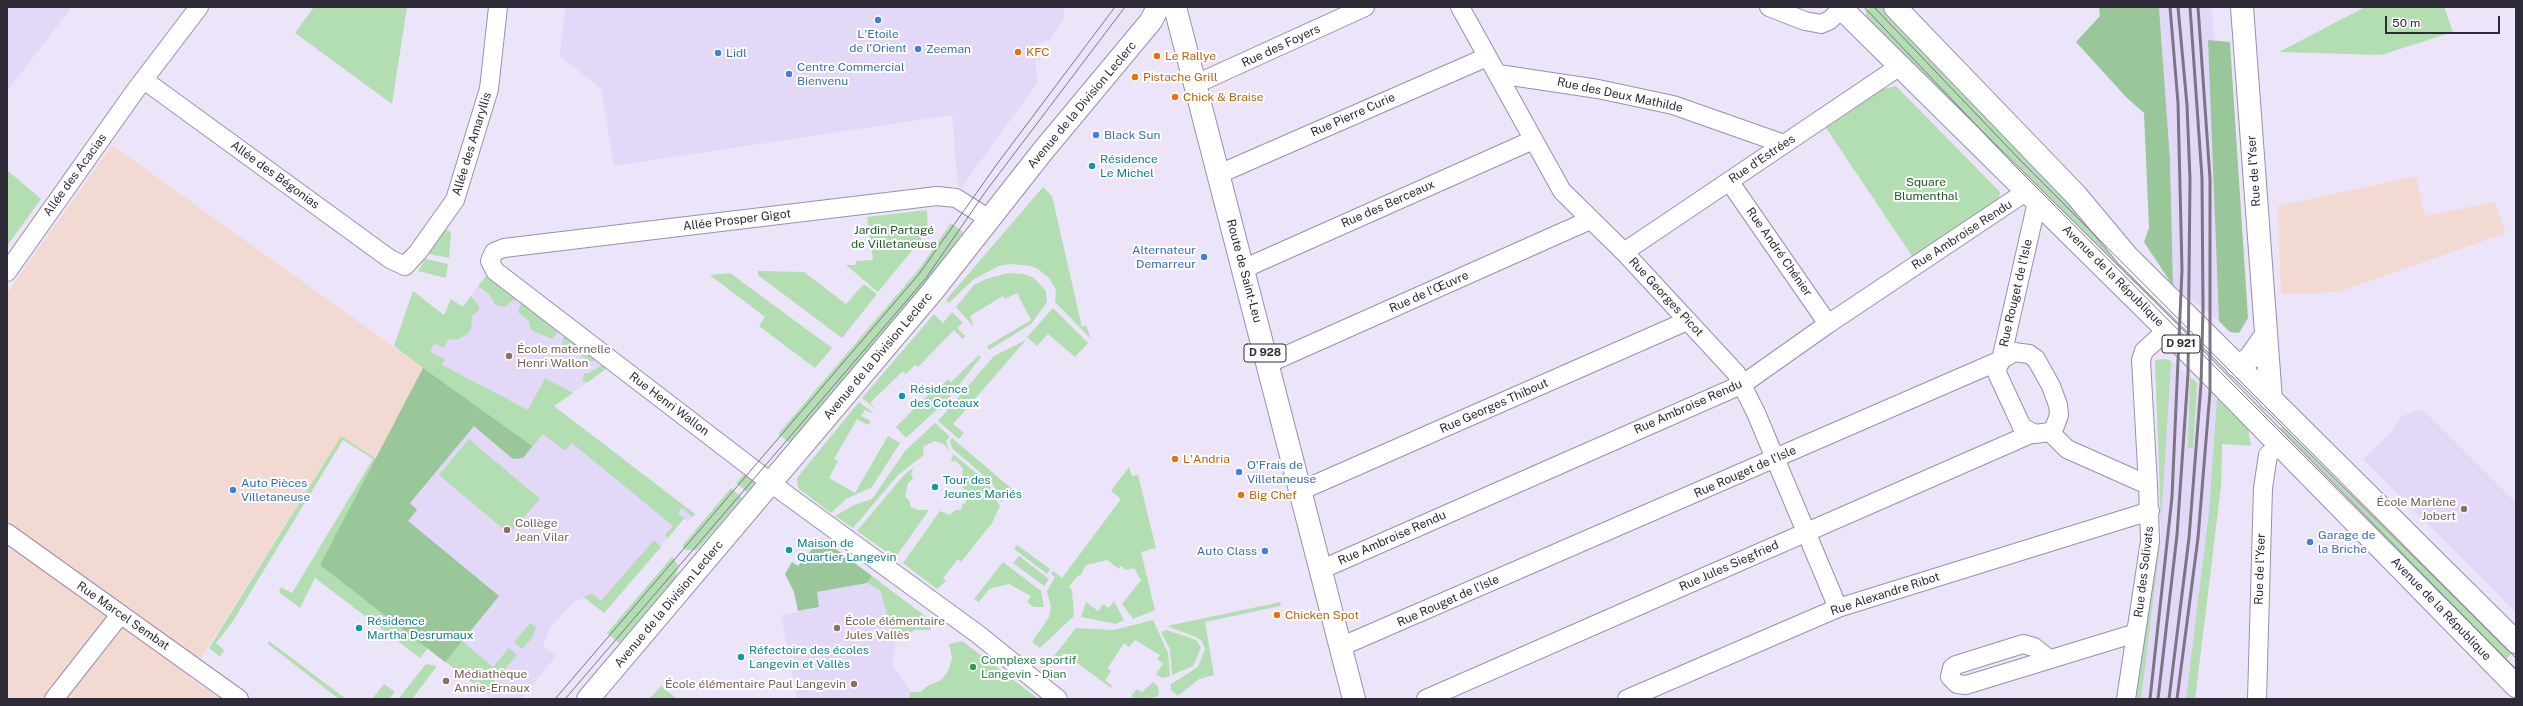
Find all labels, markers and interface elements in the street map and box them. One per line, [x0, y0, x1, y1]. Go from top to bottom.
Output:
scale bar [2387, 8, 2502, 34]
marker: L'Etoile de l'Orient [873, 15, 883, 25]
text: 50 m [2392, 16, 2420, 30]
street label: Rue des Foyers [1239, 21, 1323, 71]
place label: L'Etoile de l'Orient [849, 27, 907, 55]
street label: Avenue de la Division Leclerc [1025, 39, 1139, 171]
place label: Zeeman [926, 42, 971, 56]
marker: Zeeman [913, 44, 923, 54]
place label: KFC [1026, 45, 1050, 59]
place label: Lidl [726, 46, 747, 60]
marker: KFC [1013, 47, 1023, 57]
marker: Lidl [713, 48, 723, 58]
place label: Le Rallye [1165, 49, 1216, 63]
marker: Le Rallye [1152, 51, 1162, 61]
place label: Centre Commercial Bienvenu [797, 60, 905, 88]
marker: Centre Commercial Bienvenu [784, 69, 794, 79]
place label: Pistache Grill [1143, 70, 1218, 84]
marker: Pistache Grill [1130, 72, 1140, 82]
street label: Rue des Deux Mathilde [1556, 75, 1684, 115]
street label: Allée des Amaryllis [449, 90, 495, 198]
place label: Chick & Braise [1183, 90, 1264, 104]
street label: Rue Pierre Curie [1309, 90, 1397, 140]
marker: Chick & Braise [1170, 92, 1180, 102]
place label: Black Sun [1104, 128, 1160, 142]
marker: Black Sun [1091, 130, 1101, 140]
street label: Allée des Acacias [40, 131, 110, 219]
street label: Rue d'Estrées [1726, 132, 1798, 186]
street label: Rue de l'Yser [2244, 135, 2264, 207]
street label: Allée des Bégonias [228, 138, 322, 212]
place label: Résidence Le Michel [1100, 152, 1158, 180]
marker: Résidence Le Michel [1087, 161, 1097, 171]
park label: Square Blumenthal [1894, 175, 1958, 203]
street label: Rue des Berceaux [1339, 177, 1437, 231]
street label: Rue Ambroise Rendu [1909, 197, 2015, 273]
street label: Rue André Chénier [1743, 205, 1815, 299]
street label: Allée Prosper Gigot [682, 206, 792, 234]
street label: Route de Saint-Leu [1223, 218, 1265, 324]
street label: Avenue de la République [2059, 222, 2167, 330]
park label: Jardin Partagé de Villetaneuse [851, 223, 937, 251]
street label: Rue Rouget de l'Isle [1997, 238, 2035, 348]
place label: Alternateur Demarreur [1132, 243, 1196, 271]
marker: Alternateur Demarreur [1199, 252, 1209, 262]
street label: Rue Georges Picot [1626, 254, 1706, 340]
street label: Rue de l'Œuvre [1387, 268, 1471, 316]
street label: Avenue de la Division Leclerc [821, 290, 935, 422]
road number: D 921 [2162, 335, 2200, 353]
place label: École maternelle Henri Wallon [517, 342, 611, 370]
road number: D 928 [1244, 344, 1286, 362]
marker: École maternelle Henri Wallon [504, 351, 514, 361]
street label: Rue Henri Wallon [626, 369, 712, 439]
street label: Rue Georges Thibout [1438, 376, 1550, 436]
street label: Rue Ambroise Rendu [1632, 377, 1744, 437]
place label: Résidence des Coteaux [910, 382, 979, 410]
marker: Résidence des Coteaux [897, 391, 907, 401]
street label: Rue Rouget de l'Isle [1692, 443, 1798, 501]
place label: L'Andria [1183, 452, 1230, 466]
marker: L'Andria [1170, 454, 1180, 464]
place label: O'Frais de Villetaneuse [1247, 458, 1316, 486]
marker: O'Frais de Villetaneuse [1234, 467, 1244, 477]
place label: Tour des Jeunes Mariés [943, 473, 1022, 501]
place label: Auto Pièces Villetaneuse [241, 476, 310, 504]
marker: Tour des Jeunes Mariés [930, 482, 940, 492]
marker: Auto Pièces Villetaneuse [228, 485, 238, 495]
place label: Big Chef [1249, 488, 1297, 502]
marker: Big Chef [1236, 490, 1246, 500]
place label: École Marlène Jobert [2377, 495, 2456, 523]
marker: École Marlène Jobert [2459, 504, 2469, 514]
street label: Rue Ambroise Rendu [1336, 508, 1448, 568]
place label: Collège Jean Vilar [515, 516, 569, 544]
marker: Collège Jean Vilar [502, 525, 512, 535]
street label: Rue des Solivats [2131, 525, 2157, 619]
place label: Garage de la Briche [2318, 528, 2375, 556]
street label: Rue de l'Yser [2252, 533, 2268, 605]
place label: Maison de Quartier Langevin [797, 536, 896, 564]
marker: Garage de la Briche [2305, 537, 2315, 547]
street label: Avenue de la Division Leclerc [612, 538, 726, 670]
street label: Rue Jules Siegfried [1677, 538, 1781, 594]
place label: Auto Class [1197, 544, 1257, 558]
marker: Maison de Quartier Langevin [784, 545, 794, 555]
marker: Auto Class [1260, 546, 1270, 556]
street label: Avenue de la République [2388, 554, 2494, 664]
street label: Rue Alexandre Ribot [1829, 570, 1941, 618]
street label: Rue Rouget de l'Isle [1395, 572, 1501, 630]
street label: Rue Marcel Sembat [74, 579, 172, 653]
place label: Chicken Spot [1285, 608, 1359, 622]
marker: Chicken Spot [1272, 610, 1282, 620]
place label: Résidence Martha Desrumaux [367, 614, 473, 642]
place label: École élémentaire Jules Vallès [845, 614, 945, 642]
marker: Résidence Martha Desrumaux [354, 623, 364, 633]
marker: École élémentaire Jules Vallès [832, 623, 842, 633]
place label: Réfectoire des écoles Langevin et Vallès [749, 643, 869, 671]
marker: Réfectoire des écoles Langevin et Vallès [736, 652, 746, 662]
place label: Complexe sportif Langevin - Dian [981, 653, 1076, 681]
marker: Complexe sportif Langevin - Dian [968, 662, 978, 672]
place label: Médiathèque Annie-Ernaux [454, 667, 530, 695]
marker: Médiathèque Annie-Ernaux [441, 676, 451, 686]
place label: École élémentaire Paul Langevin [665, 677, 846, 691]
marker: École élémentaire Paul Langevin [849, 679, 859, 689]

